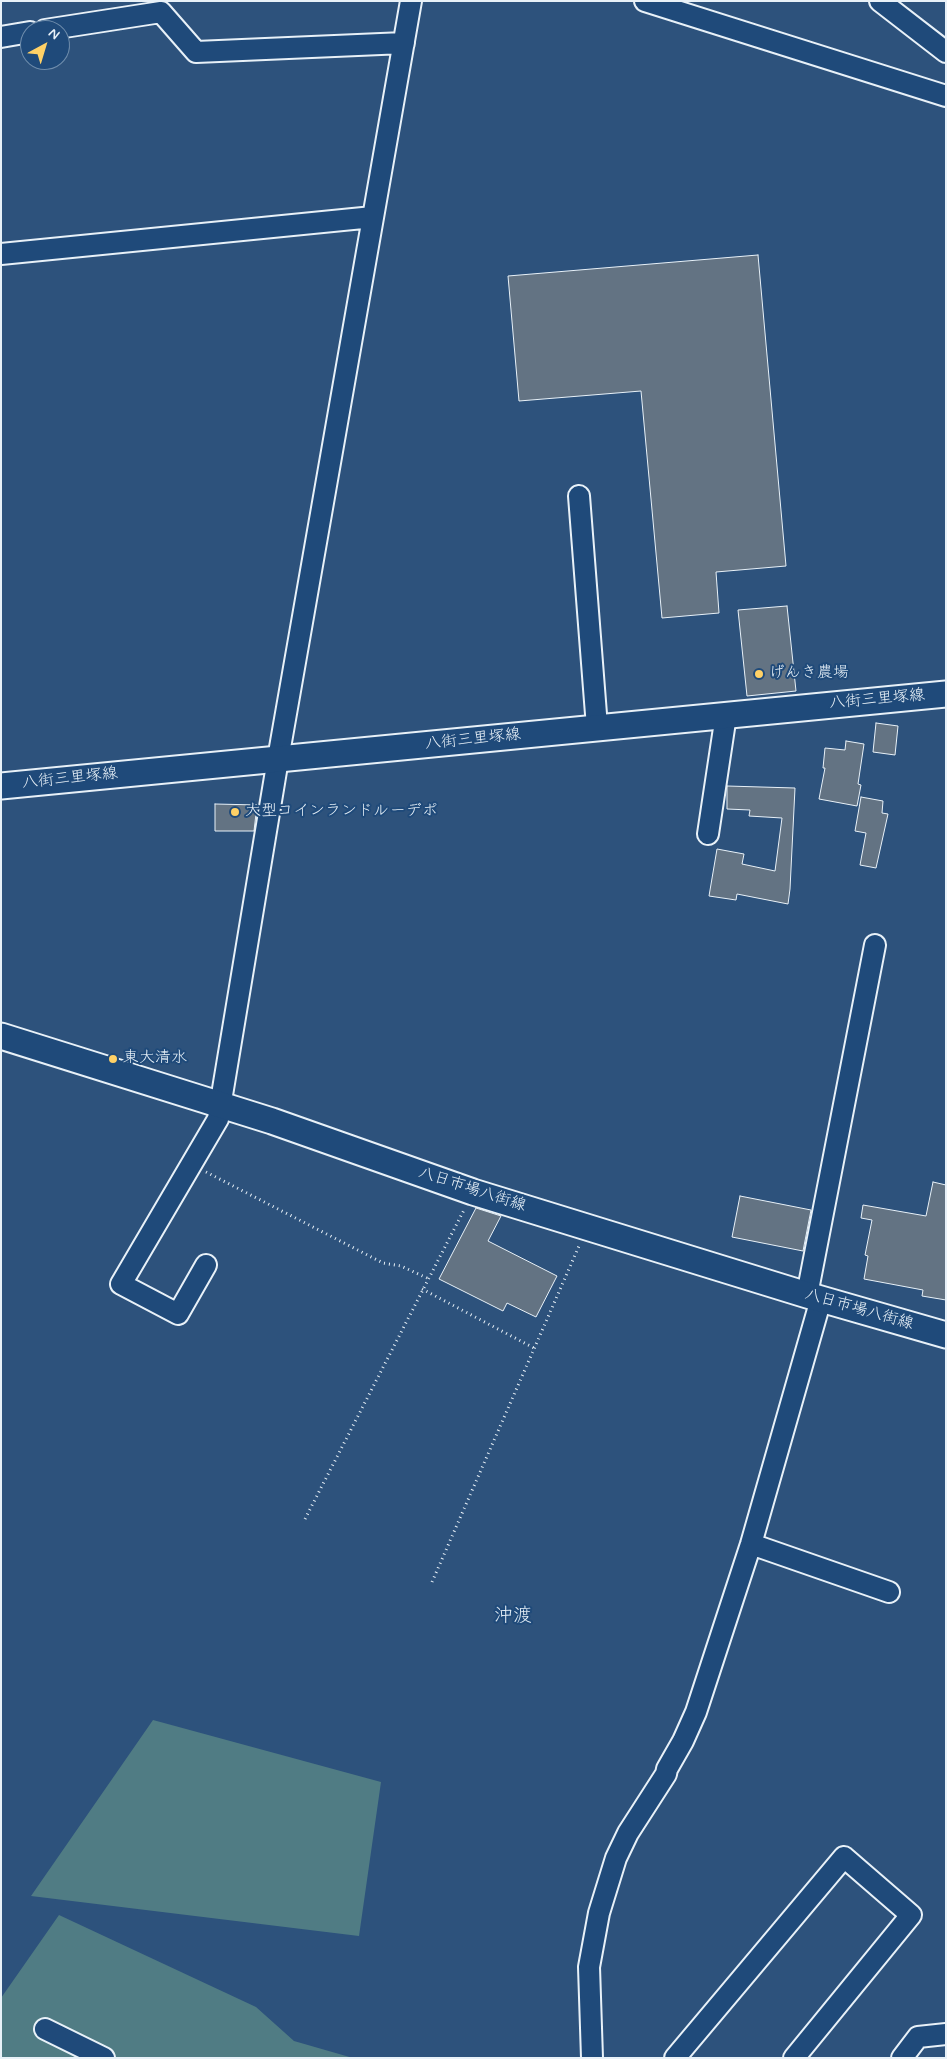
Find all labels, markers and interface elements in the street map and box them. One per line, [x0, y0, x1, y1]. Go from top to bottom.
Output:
north arrow [20, 20, 70, 70]
text: N [45, 24, 63, 44]
place label: げんき農場 [769, 664, 849, 684]
marker: げんき農場 [753, 668, 765, 680]
street label: 八街三里塚線 [828, 686, 926, 714]
street label: 八街三里塚線 [424, 725, 522, 755]
street label: 八街三里塚線 [21, 764, 119, 794]
place label: 大型コインランドルーデポ [245, 802, 438, 822]
marker: 大型コインランドルーデポ [229, 806, 241, 818]
place label: 東大清水 [123, 1049, 187, 1069]
marker: 東大清水 [107, 1053, 119, 1065]
street label: 八日市場八街線 [416, 1164, 528, 1216]
street label: 八日市場八街線 [803, 1285, 915, 1335]
district label: 沖渡 [494, 1606, 532, 1628]

